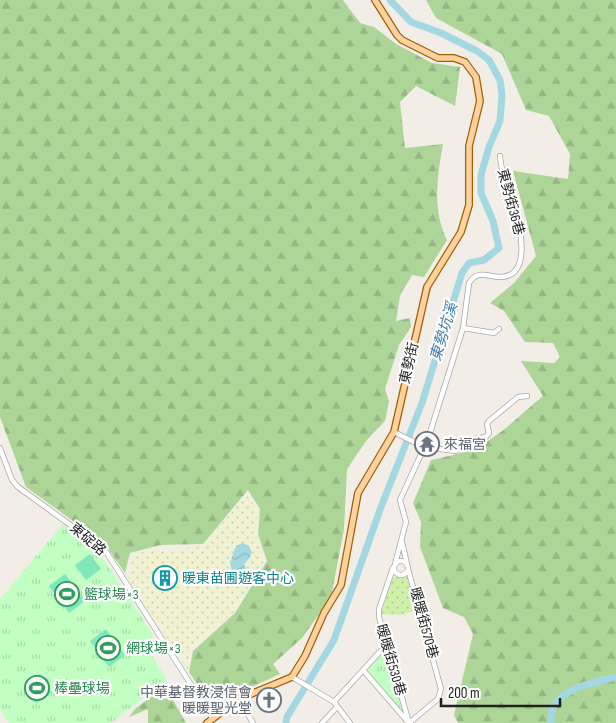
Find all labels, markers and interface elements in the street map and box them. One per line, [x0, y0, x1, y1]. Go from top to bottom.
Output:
street label: 東勢街36巷 [494, 167, 528, 237]
water label: 東勢坑溪 [426, 299, 462, 363]
street label: 東勢街 [396, 341, 422, 385]
temple icon: 來福宮 [414, 431, 440, 457]
place label: 來福宮 [444, 436, 486, 453]
street label: 東碇路 [66, 519, 110, 559]
building icon: 暖東苗圃遊客中心 [152, 565, 178, 591]
place label: 暖東苗圃遊客中心 [182, 570, 294, 587]
sports icon: 籃球場×3 [54, 581, 80, 607]
street label: 暖暖街570巷 [406, 585, 442, 661]
place label: 籃球場×3 [84, 586, 139, 603]
street label: 暖暖街530巷 [373, 622, 409, 698]
sports icon: 網球場×3 [95, 635, 121, 661]
place label: 網球場×3 [126, 640, 181, 657]
sports icon: 棒壘球場 [24, 675, 50, 701]
scale bar [441, 676, 560, 708]
place label: 棒壘球場 [54, 680, 110, 697]
place label: 中華基督教浸信會 暖暖聖光堂 [140, 684, 252, 717]
text: 200 m [448, 684, 480, 703]
church icon: 中華基督教浸信會 暖暖聖光堂 [256, 687, 282, 713]

